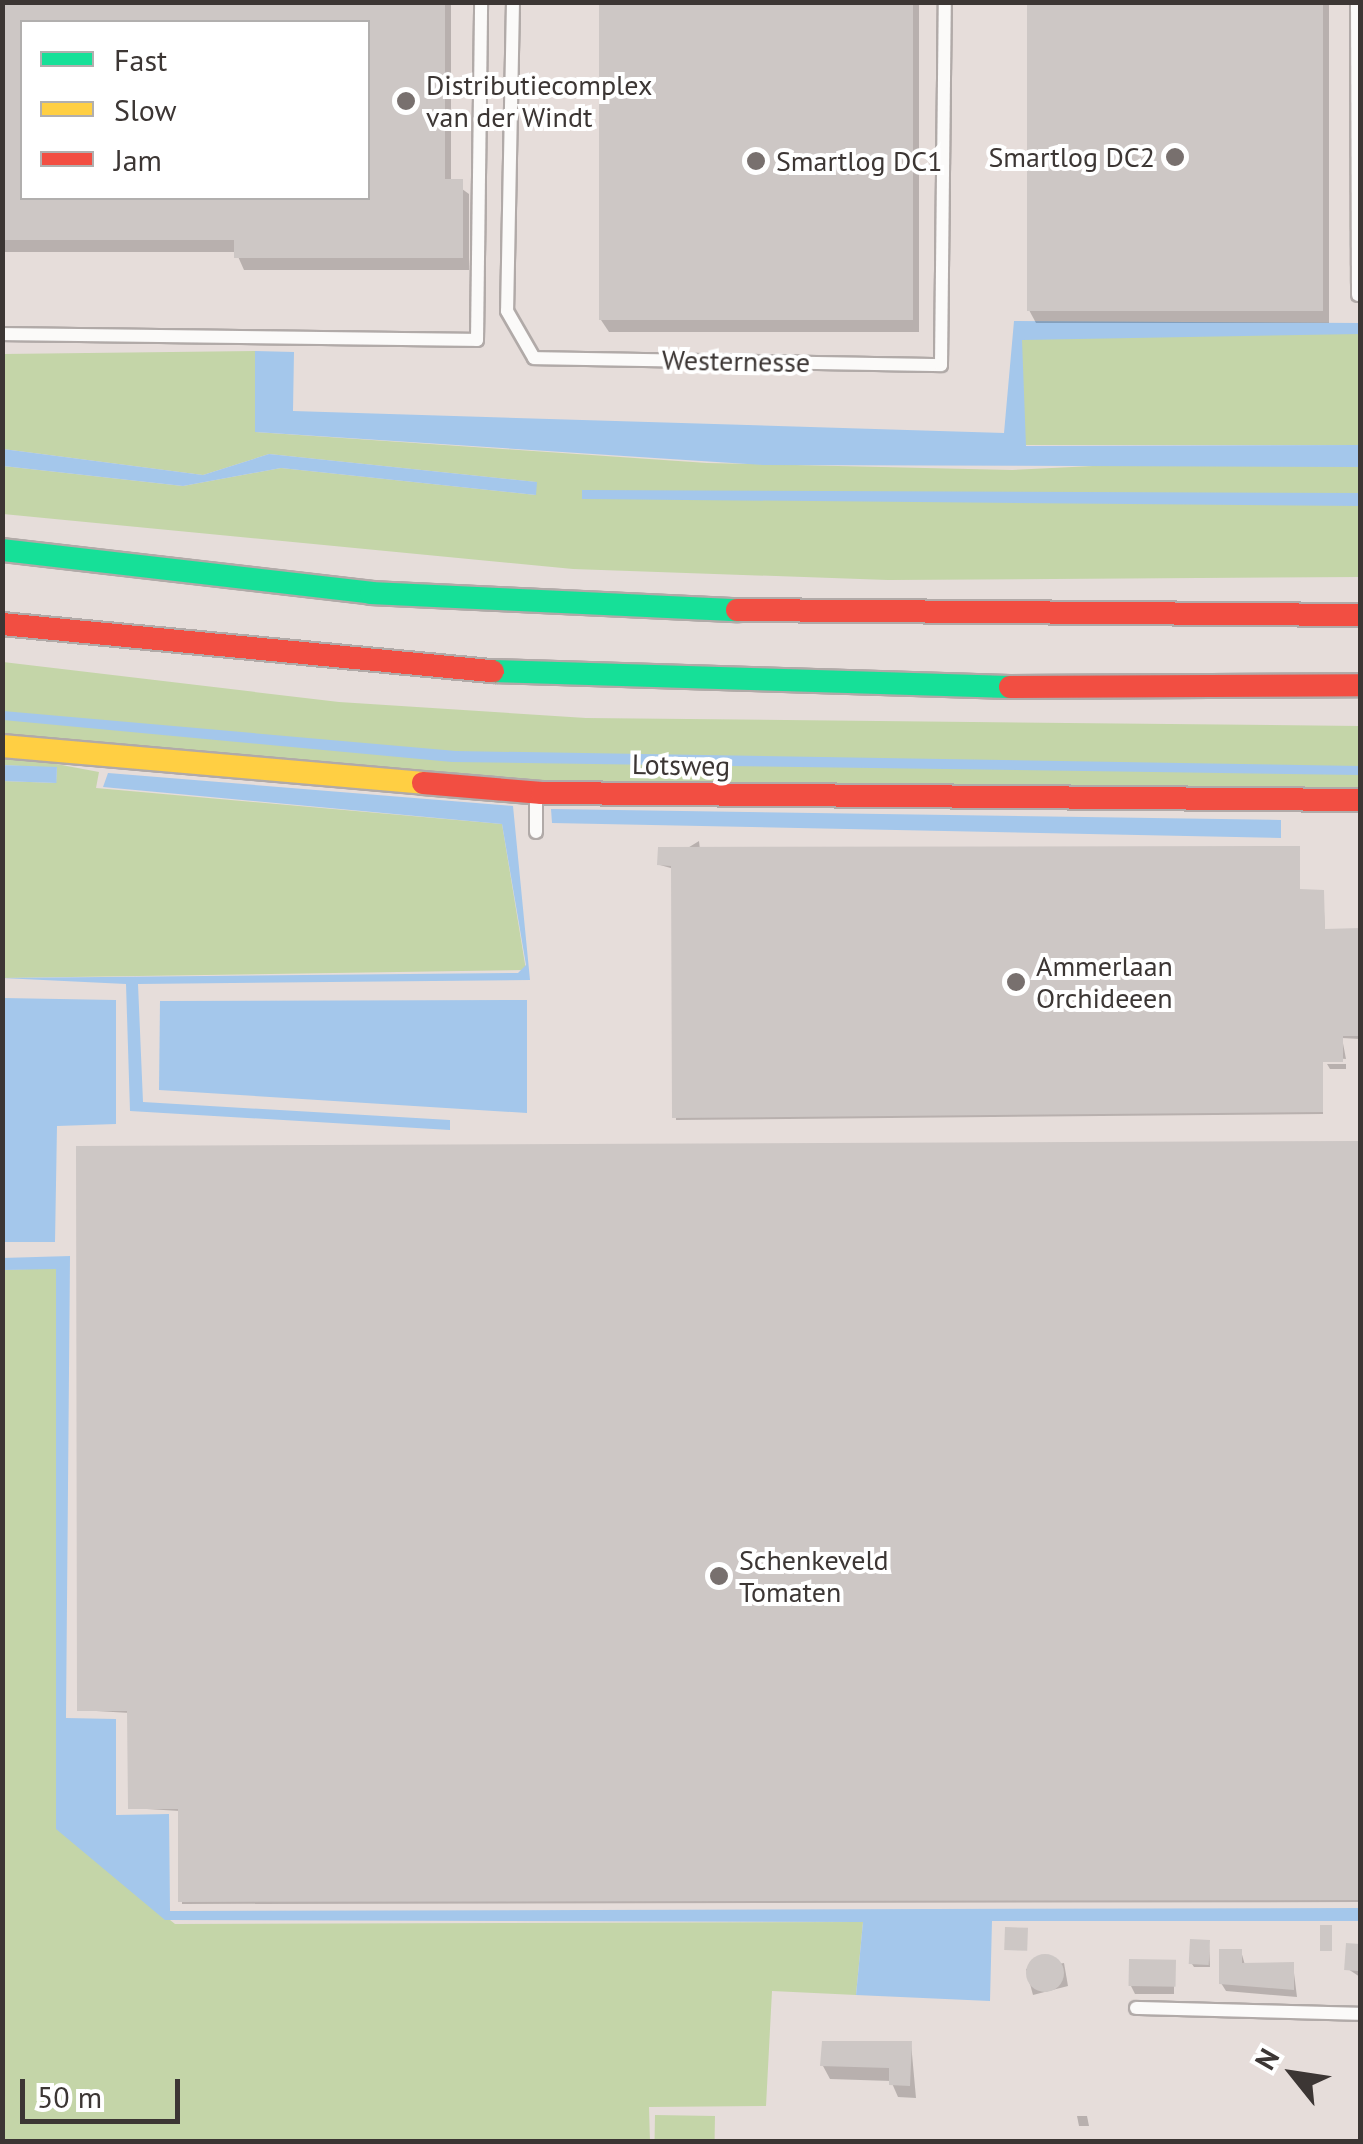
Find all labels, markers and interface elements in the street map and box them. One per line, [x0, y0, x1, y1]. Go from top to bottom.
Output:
legend [20, 20, 370, 200]
text: Fast [114, 40, 167, 79]
place label: Distributiecomplex van der Windt [426, 68, 652, 134]
text: Slow [114, 90, 177, 129]
marker: Distributiecomplex van der Windt [395, 90, 417, 112]
text: Jam [114, 140, 162, 179]
place label: Smartlog DC2 [988, 140, 1155, 174]
place label: Smartlog DC1 [776, 144, 943, 178]
marker: Smartlog DC2 [1164, 146, 1186, 168]
marker: Smartlog DC1 [745, 150, 767, 172]
street label: Westernesse [662, 343, 810, 379]
street label: Lotsweg [632, 747, 730, 783]
place label: Ammerlaan Orchideeen [1036, 949, 1173, 1015]
marker: Ammerlaan Orchideeen [1005, 971, 1027, 993]
place label: Schenkeveld Tomaten [739, 1543, 889, 1609]
marker: Schenkeveld Tomaten [708, 1565, 730, 1587]
north arrow [1243, 2024, 1343, 2124]
text: N [1246, 2042, 1287, 2076]
scale bar [25, 2059, 185, 2121]
text: 50 m [37, 2077, 102, 2116]

